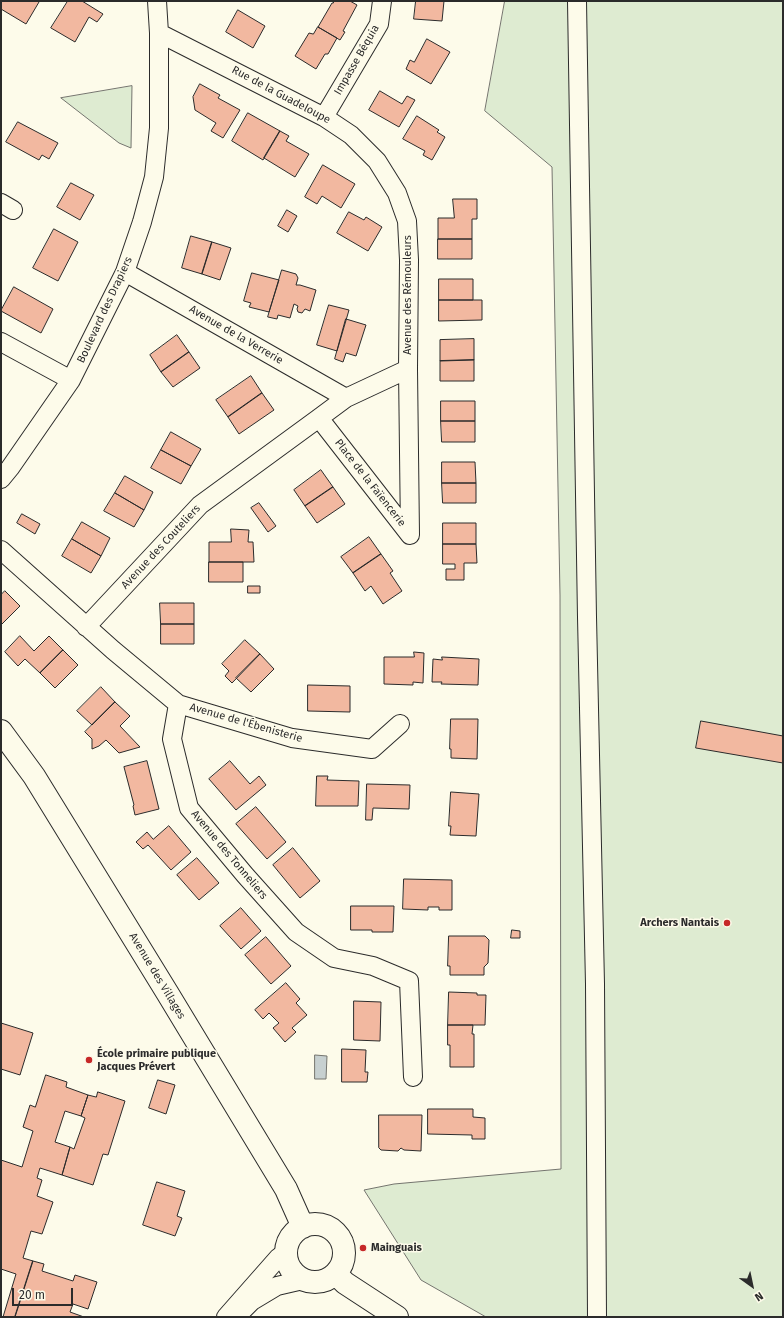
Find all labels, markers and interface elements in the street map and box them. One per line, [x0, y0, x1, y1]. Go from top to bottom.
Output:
street label: Impasse Béquia [332, 23, 382, 97]
street label: Rue de la Guadeloupe [229, 63, 333, 127]
street label: Avenue des Rémouleurs [401, 235, 415, 355]
street label: Boulevard des Drapiers [75, 255, 135, 365]
street label: Avenue de la Verrerie [187, 303, 285, 367]
street label: Place de la Faïencerie [332, 437, 408, 529]
street label: Avenue des Couteliers [119, 502, 203, 592]
street label: Avenue de l'Ébenisterie [188, 701, 304, 745]
street label: Avenue des Tonneliers [188, 808, 270, 902]
place label: Archers Nantais [640, 916, 719, 930]
marker: Archers Nantais [722, 918, 732, 928]
street label: Avenue des Villages [126, 931, 188, 1021]
place label: École primaire publique Jacques Prévert [97, 1047, 216, 1073]
marker: École primaire publique Jacques Prévert [84, 1055, 94, 1065]
place label: Mainguais [371, 1241, 422, 1255]
marker: Mainguais [358, 1243, 368, 1253]
north arrow [732, 1266, 772, 1306]
scale bar [14, 1280, 75, 1306]
text: 20 m [19, 1288, 45, 1302]
text: N [752, 1289, 765, 1304]

